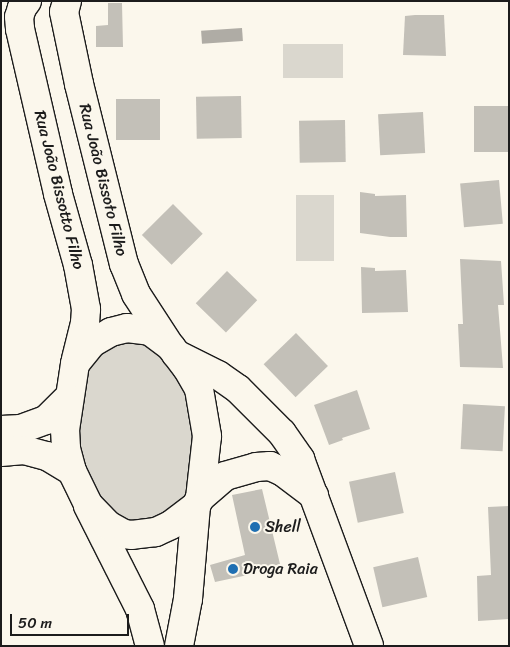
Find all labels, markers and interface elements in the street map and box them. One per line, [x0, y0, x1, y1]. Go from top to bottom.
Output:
street label: Rua João Bissoto Filho [75, 102, 131, 258]
street label: Rua João Bissotto Filho [30, 108, 88, 272]
place label: Shell [265, 517, 301, 537]
marker: Shell [249, 521, 261, 533]
place label: Droga Raia [243, 559, 318, 579]
marker: Droga Raia [227, 563, 239, 575]
scale bar [12, 604, 131, 636]
text: 50 m [18, 610, 52, 636]

